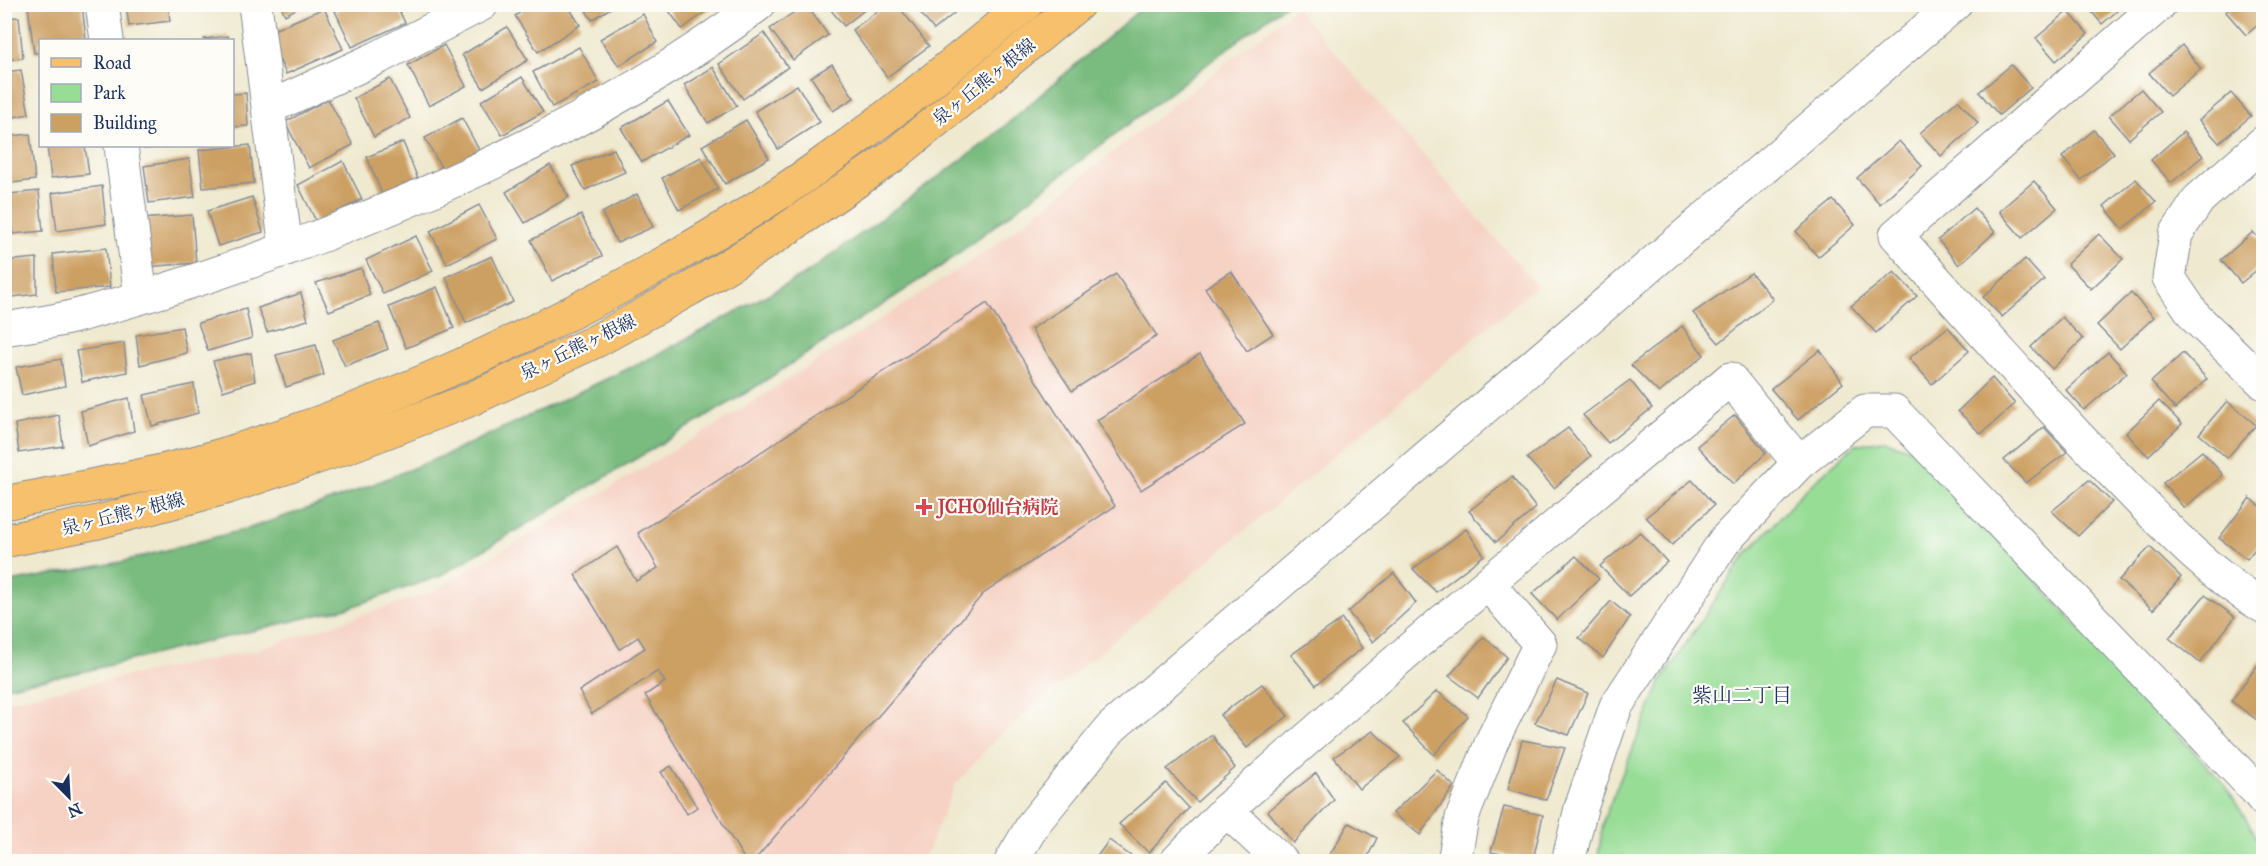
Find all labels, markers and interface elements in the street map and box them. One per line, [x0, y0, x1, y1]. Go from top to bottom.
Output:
street label: 泉ヶ丘熊ヶ根線 [928, 34, 1040, 130]
legend [39, 39, 234, 147]
text: Road [93, 52, 131, 74]
text: Park [93, 82, 126, 104]
text: Building [93, 112, 157, 135]
street label: 泉ヶ丘熊ヶ根線 [517, 309, 639, 385]
street label: 泉ヶ丘熊ヶ根線 [59, 488, 187, 540]
place label: JCHO仙台病院 [936, 496, 1058, 519]
marker: JCHO仙台病院 [915, 498, 933, 516]
district label: 紫山二丁目 [1692, 683, 1792, 707]
north arrow [39, 767, 99, 827]
text: N [64, 799, 85, 822]

